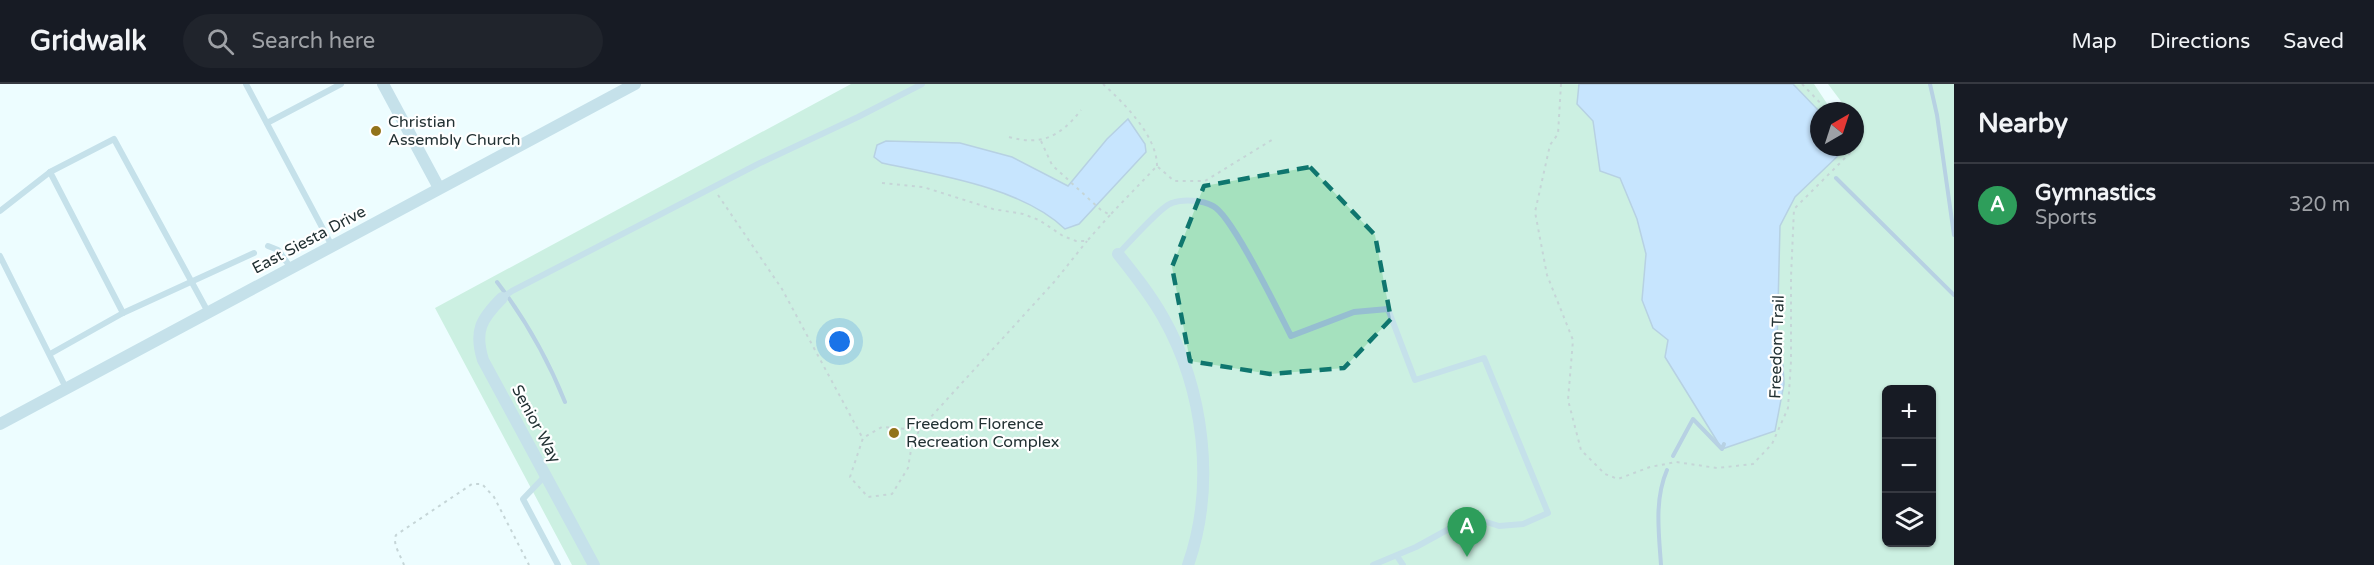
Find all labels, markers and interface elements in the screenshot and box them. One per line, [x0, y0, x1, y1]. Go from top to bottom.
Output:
search box [183, 14, 603, 68]
text: Gridwalk [30, 24, 147, 58]
icon: search [204, 25, 237, 58]
text: Search here [252, 28, 375, 54]
text: Map [2071, 29, 2117, 54]
text: Directions [2150, 29, 2250, 54]
text: Saved [2283, 29, 2344, 54]
north arrow [1810, 102, 1864, 156]
text: Nearby [1978, 108, 2068, 139]
place label: Christian Assembly Church [388, 112, 521, 150]
marker: Christian Assembly Church [369, 124, 383, 138]
text: Gymnastics [2035, 180, 2156, 206]
text: A [1990, 193, 2005, 217]
text: 320 m [2289, 193, 2350, 217]
street label: East Siesta Drive [249, 202, 369, 278]
text: Sports [2035, 206, 2097, 230]
street label: Freedom Trail [1765, 295, 1789, 399]
your location [825, 327, 854, 356]
street label: Senior Way [507, 381, 565, 467]
map controls [1882, 385, 1936, 547]
button: + [1882, 385, 1936, 439]
place label: Freedom Florence Recreation Complex [906, 414, 1059, 452]
marker: Freedom Florence Recreation Complex [887, 426, 901, 440]
button: − [1882, 439, 1936, 493]
button: layers [1882, 493, 1936, 547]
pin: A [1448, 508, 1486, 557]

